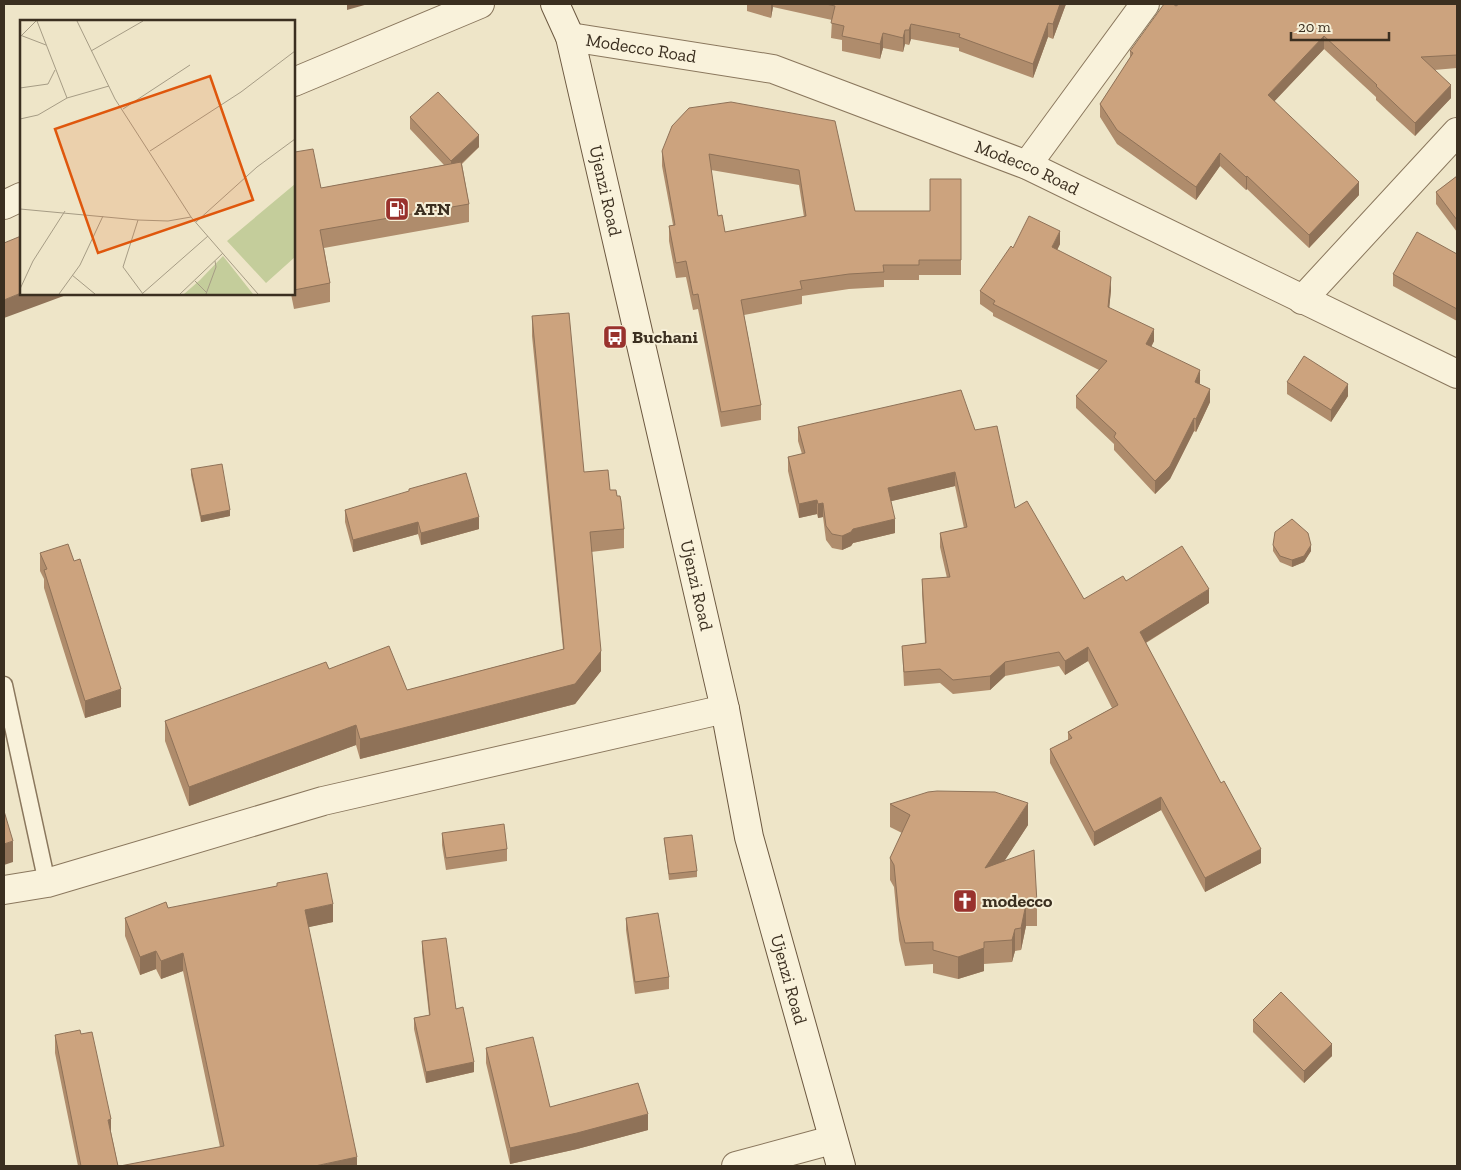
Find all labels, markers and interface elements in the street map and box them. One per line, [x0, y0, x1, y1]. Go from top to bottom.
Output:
scale bar [1291, 10, 1388, 42]
text: 20 m [1298, 18, 1331, 36]
inset map [20, 20, 295, 295]
street label: Modecco Road [584, 29, 698, 68]
street label: Modecco Road [972, 135, 1083, 200]
street label: Ujenzi Road [584, 143, 627, 238]
fuel station icon: ATN [384, 196, 410, 222]
place label: ATN [414, 198, 451, 220]
bus stop icon: Buchani [602, 324, 628, 350]
place label: Buchani [632, 326, 698, 348]
street label: Ujenzi Road [675, 538, 718, 633]
church icon: modecco [952, 888, 978, 914]
place label: modecco [982, 890, 1053, 912]
street label: Ujenzi Road [766, 932, 812, 1027]

